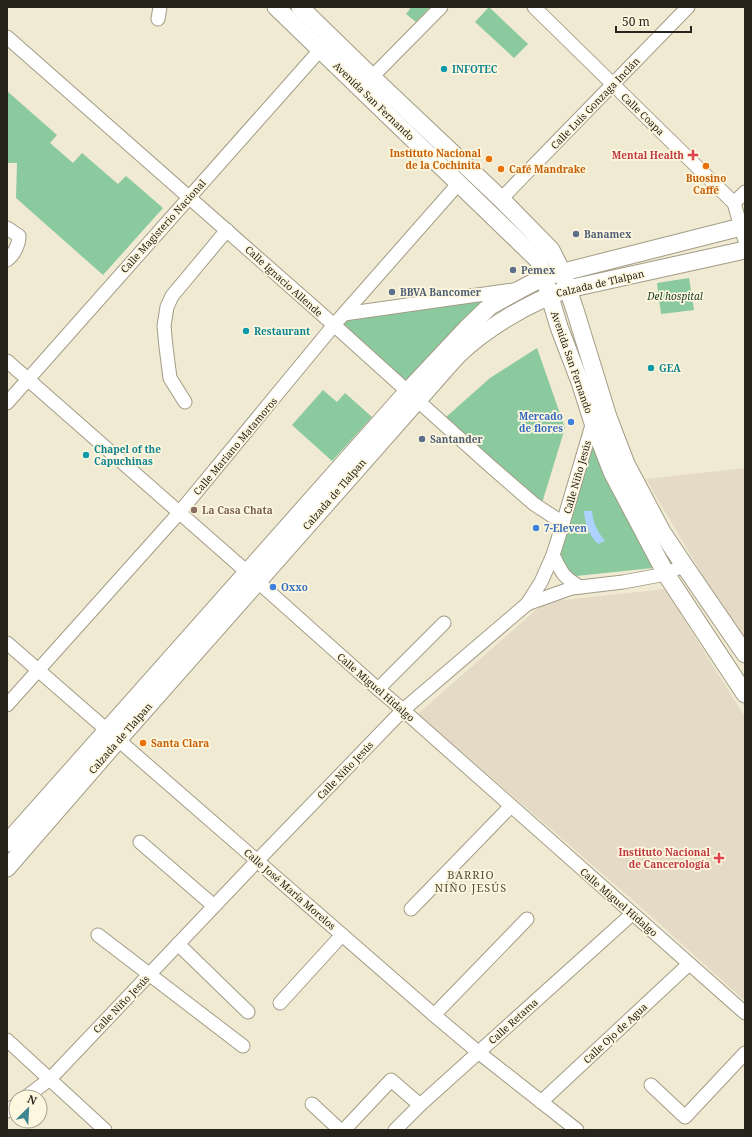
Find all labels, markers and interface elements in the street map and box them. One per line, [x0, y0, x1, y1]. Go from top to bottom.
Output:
scale bar [616, 8, 691, 34]
text: 50 m [622, 13, 650, 30]
street label: Calle Luis Gonzaga Inclán [547, 54, 643, 152]
street label: Avenida San Fernando [330, 59, 418, 144]
place label: INFOTEC [452, 62, 498, 76]
marker: INFOTEC [439, 64, 449, 74]
street label: Calle Coapa [618, 90, 668, 138]
place label: Instituto Nacional de la Cochinita [389, 146, 481, 172]
place label: Mental Health [612, 148, 684, 162]
marker: Mental Health [687, 149, 699, 161]
marker: Instituto Nacional de la Cochinita [484, 154, 494, 164]
marker: Buosino Caffé [701, 161, 711, 171]
place label: Café Mandrake [509, 162, 586, 176]
marker: Café Mandrake [496, 164, 506, 174]
place label: Buosino Caffé [686, 171, 726, 197]
street label: Calle Magisterio Nacional [117, 176, 209, 276]
place label: Banamex [584, 227, 632, 241]
marker: Banamex [571, 229, 581, 239]
street label: Calle Ignacio Allende [242, 242, 326, 320]
place label: Pemex [521, 263, 556, 277]
marker: Pemex [508, 265, 518, 275]
street label: Calzada de Tlalpan [554, 266, 646, 300]
place label: BBVA Bancomer [400, 285, 482, 299]
marker: BBVA Bancomer [387, 287, 397, 297]
park label: Del hospital [646, 289, 703, 303]
street label: Avenida San Fernando [548, 309, 596, 415]
place label: Restaurant [254, 324, 310, 338]
marker: Restaurant [241, 326, 251, 336]
place label: GEA [659, 361, 681, 375]
marker: GEA [646, 363, 656, 373]
street label: Calle Mariano Matamoros [190, 394, 280, 498]
place label: Mercado de flores [519, 409, 563, 435]
marker: Mercado de flores [566, 417, 576, 427]
place label: Santander [430, 432, 483, 446]
marker: Santander [417, 434, 427, 444]
street label: Calle Niño Jesús [560, 438, 594, 515]
place label: Chapel of the Capuchinas [94, 442, 161, 468]
marker: Chapel of the Capuchinas [81, 450, 91, 460]
street label: Calzada de Tlalpan [299, 455, 369, 533]
place label: La Casa Chata [202, 503, 273, 517]
marker: La Casa Chata [189, 505, 199, 515]
place label: 7-Eleven [544, 521, 587, 535]
marker: 7-Eleven [531, 523, 541, 533]
place label: Oxxo [281, 580, 308, 594]
marker: Oxxo [268, 582, 278, 592]
street label: Calle Miguel Hidalgo [334, 649, 418, 725]
street label: Calzada de Tlalpan [85, 699, 155, 777]
place label: Santa Clara [151, 736, 209, 750]
marker: Santa Clara [138, 738, 148, 748]
street label: Calle Niño Jesús [314, 738, 377, 802]
street label: Calle José María Morelos [241, 845, 339, 933]
place label: Instituto Nacional de Cancerología [618, 845, 710, 871]
marker: Instituto Nacional de Cancerología [713, 852, 725, 864]
street label: Calle Miguel Hidalgo [577, 864, 661, 940]
district label: BARRIO NIÑO JESÚS [435, 867, 507, 895]
street label: Calle Niño Jesús [90, 972, 153, 1036]
street label: Calle Retama [485, 995, 541, 1047]
street label: Calle Ojo de Agua [580, 999, 650, 1066]
north arrow [8, 1089, 48, 1129]
text: N [25, 1091, 40, 1108]

